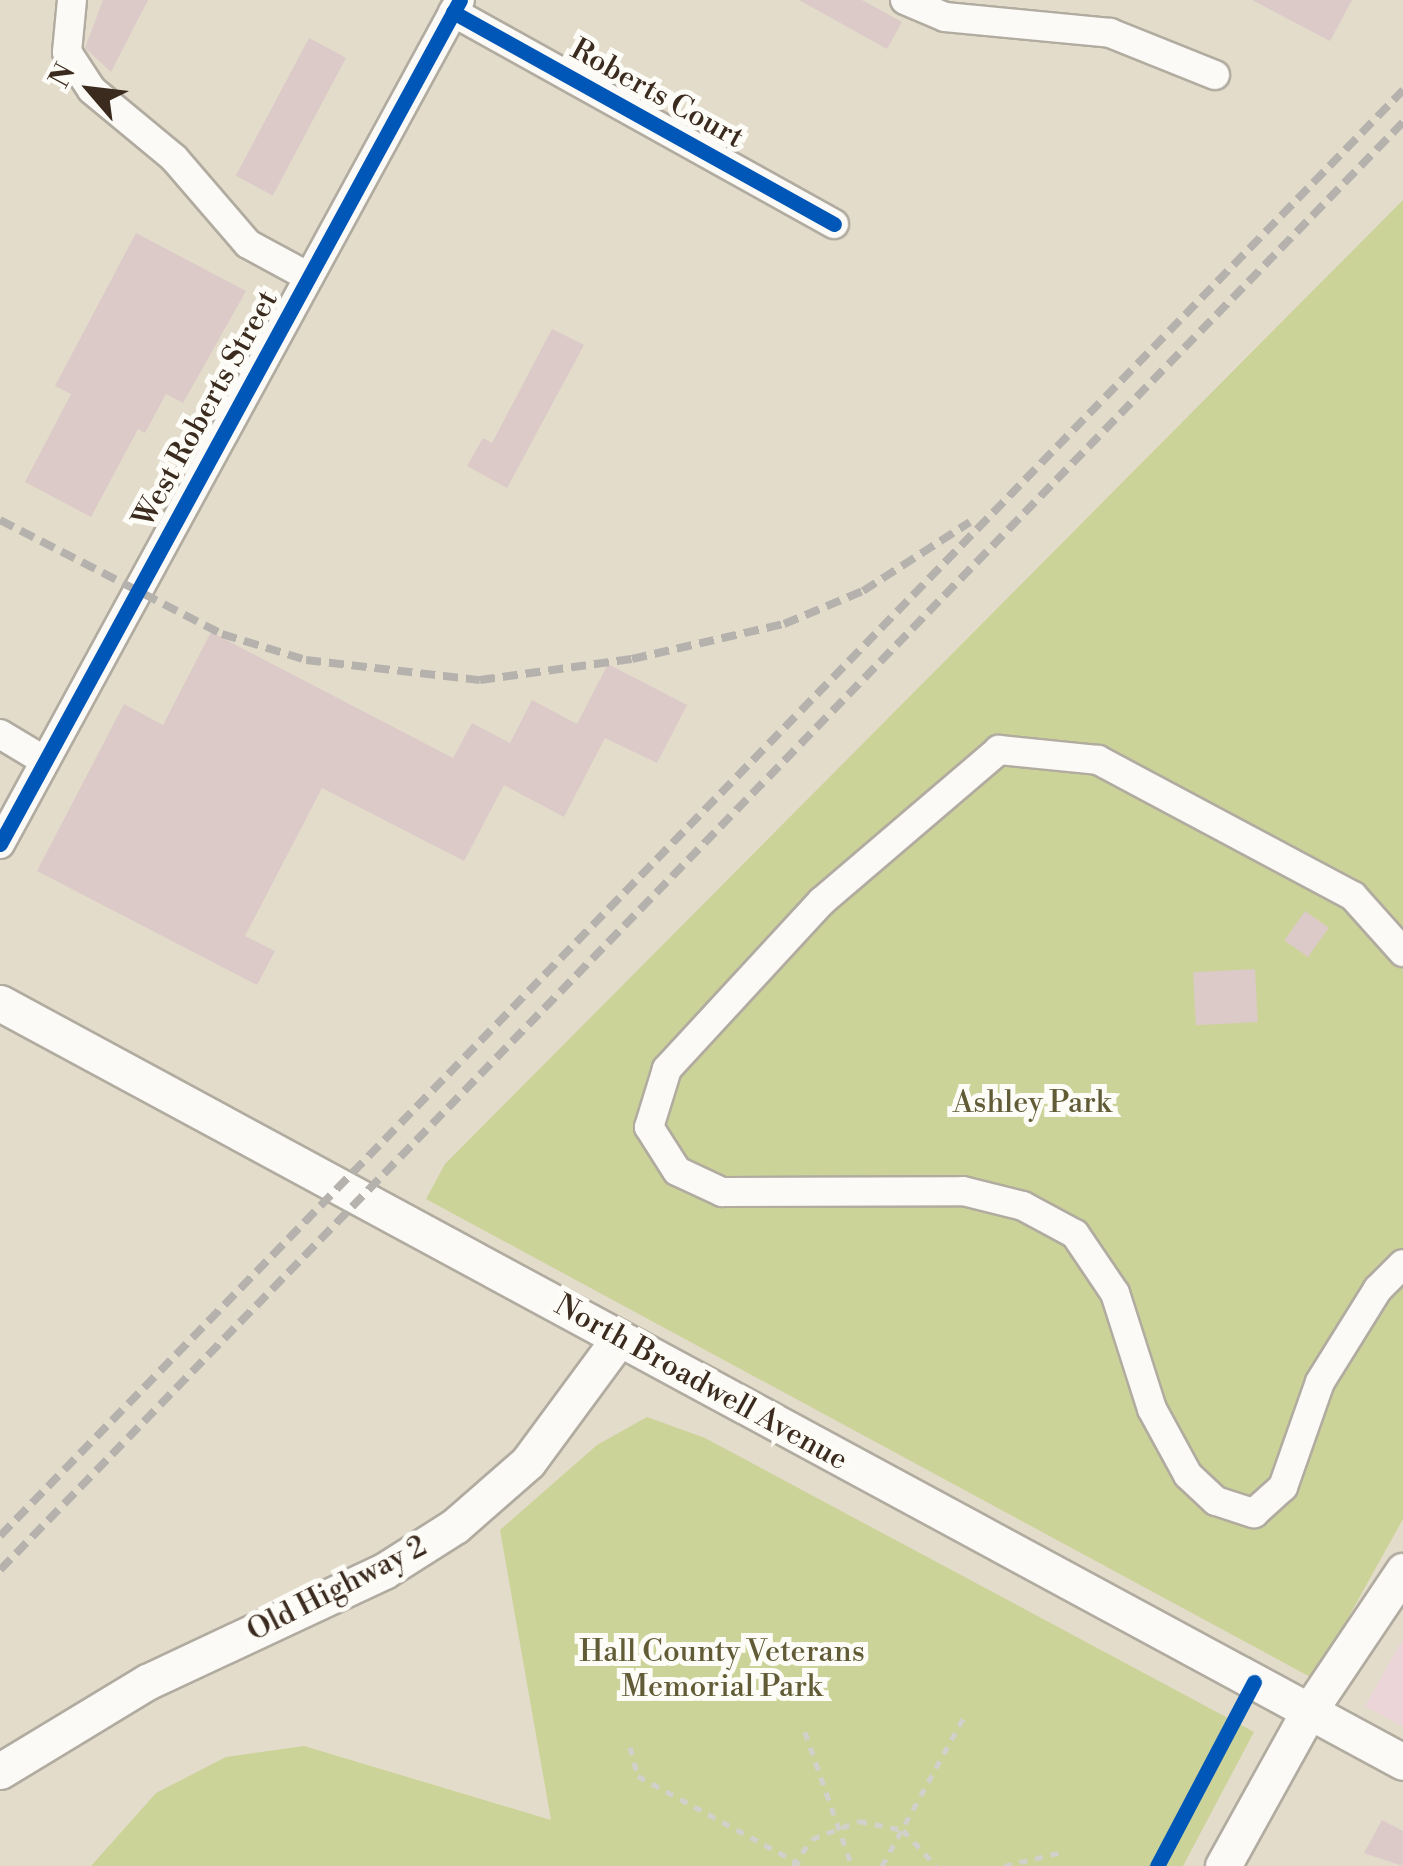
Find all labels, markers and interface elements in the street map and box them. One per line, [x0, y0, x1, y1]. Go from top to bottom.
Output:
street label: Roberts Court [564, 32, 750, 156]
north arrow [40, 40, 140, 140]
text: N [42, 58, 84, 94]
street label: West Roberts Street [126, 284, 286, 534]
park label: Ashley Park [953, 1085, 1111, 1121]
street label: North Broadwell Avenue [548, 1287, 854, 1479]
street label: Old Highway 2 [241, 1528, 433, 1650]
park label: Hall County Veterans Memorial Park [579, 1634, 865, 1704]

